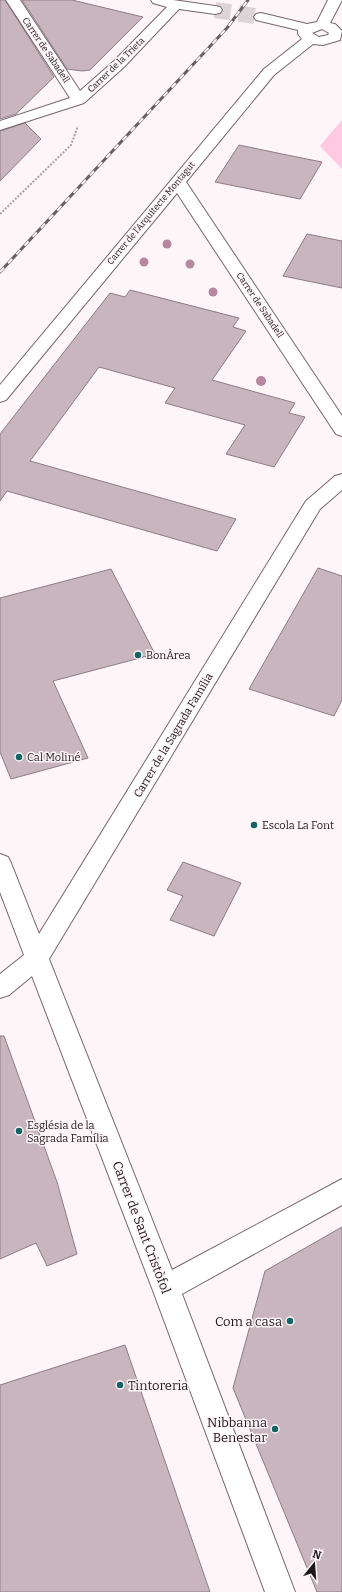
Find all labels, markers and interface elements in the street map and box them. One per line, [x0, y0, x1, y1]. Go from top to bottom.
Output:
street label: Carrer de Sabadell [20, 15, 72, 85]
street label: Carrer de la Trieta [86, 35, 146, 95]
street label: Carrer de l'Arquitecte Montagut [105, 159, 197, 266]
street label: Carrer de Sabadell [234, 270, 286, 340]
place label: BonÀrea [146, 648, 190, 662]
marker: BonÀrea [133, 650, 143, 660]
street label: Carrer de la Sagrada Família [131, 671, 216, 800]
place label: Cal Moliné [27, 751, 81, 764]
marker: Cal Moliné [14, 752, 24, 762]
place label: Escola La Font [262, 819, 334, 832]
marker: Escola La Font [249, 820, 259, 830]
place label: Església de la Sagrada Família [27, 1119, 109, 1145]
marker: Església de la Sagrada Família [14, 1126, 24, 1136]
street label: Carrer de Sant Cristòfol [109, 1159, 174, 1296]
place label: Com a casa [215, 1314, 282, 1329]
marker: Com a casa [285, 1316, 295, 1326]
place label: Tintoreria [128, 1378, 188, 1393]
marker: Tintoreria [115, 1380, 125, 1390]
place label: Nibbanna Benestar [207, 1415, 267, 1445]
marker: Nibbanna Benestar [270, 1424, 280, 1434]
north arrow [294, 1544, 334, 1584]
text: N [311, 1547, 323, 1563]

